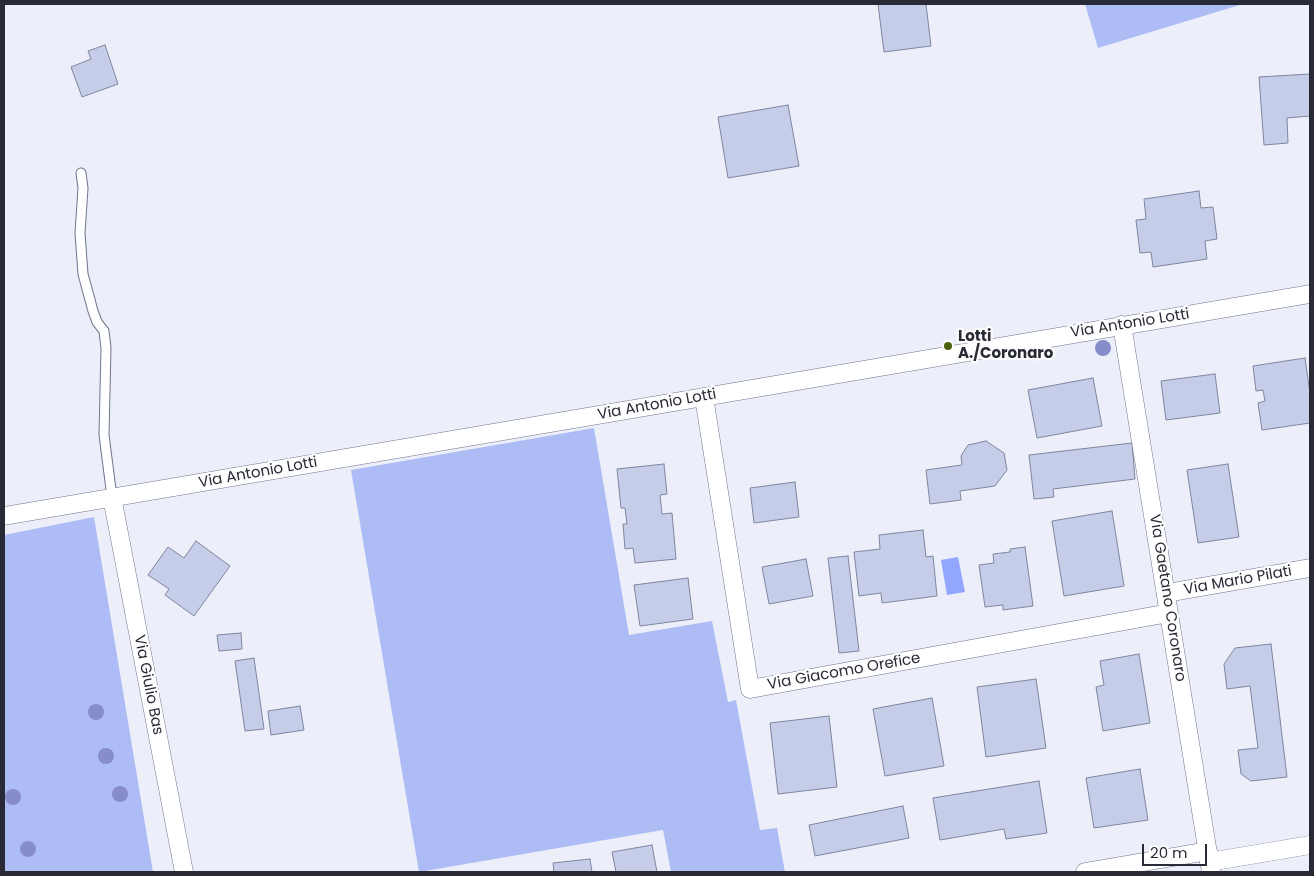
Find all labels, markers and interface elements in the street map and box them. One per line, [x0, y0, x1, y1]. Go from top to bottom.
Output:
street label: Via Antonio Lotti [1069, 306, 1191, 342]
place label: Lotti A./Coronaro [958, 328, 1053, 363]
marker: Lotti A./Coronaro [942, 340, 954, 352]
street label: Via Antonio Lotti [596, 386, 718, 424]
street label: Via Antonio Lotti [197, 454, 319, 492]
street label: Via Gaetano Coronaro [1145, 513, 1189, 683]
street label: Via Mario Pilati [1183, 563, 1293, 599]
street label: Via Giulio Bas [130, 634, 166, 736]
street label: Via Giacomo Orefice [766, 650, 922, 694]
scale bar [1144, 834, 1209, 866]
text: 20 m [1150, 842, 1188, 863]

